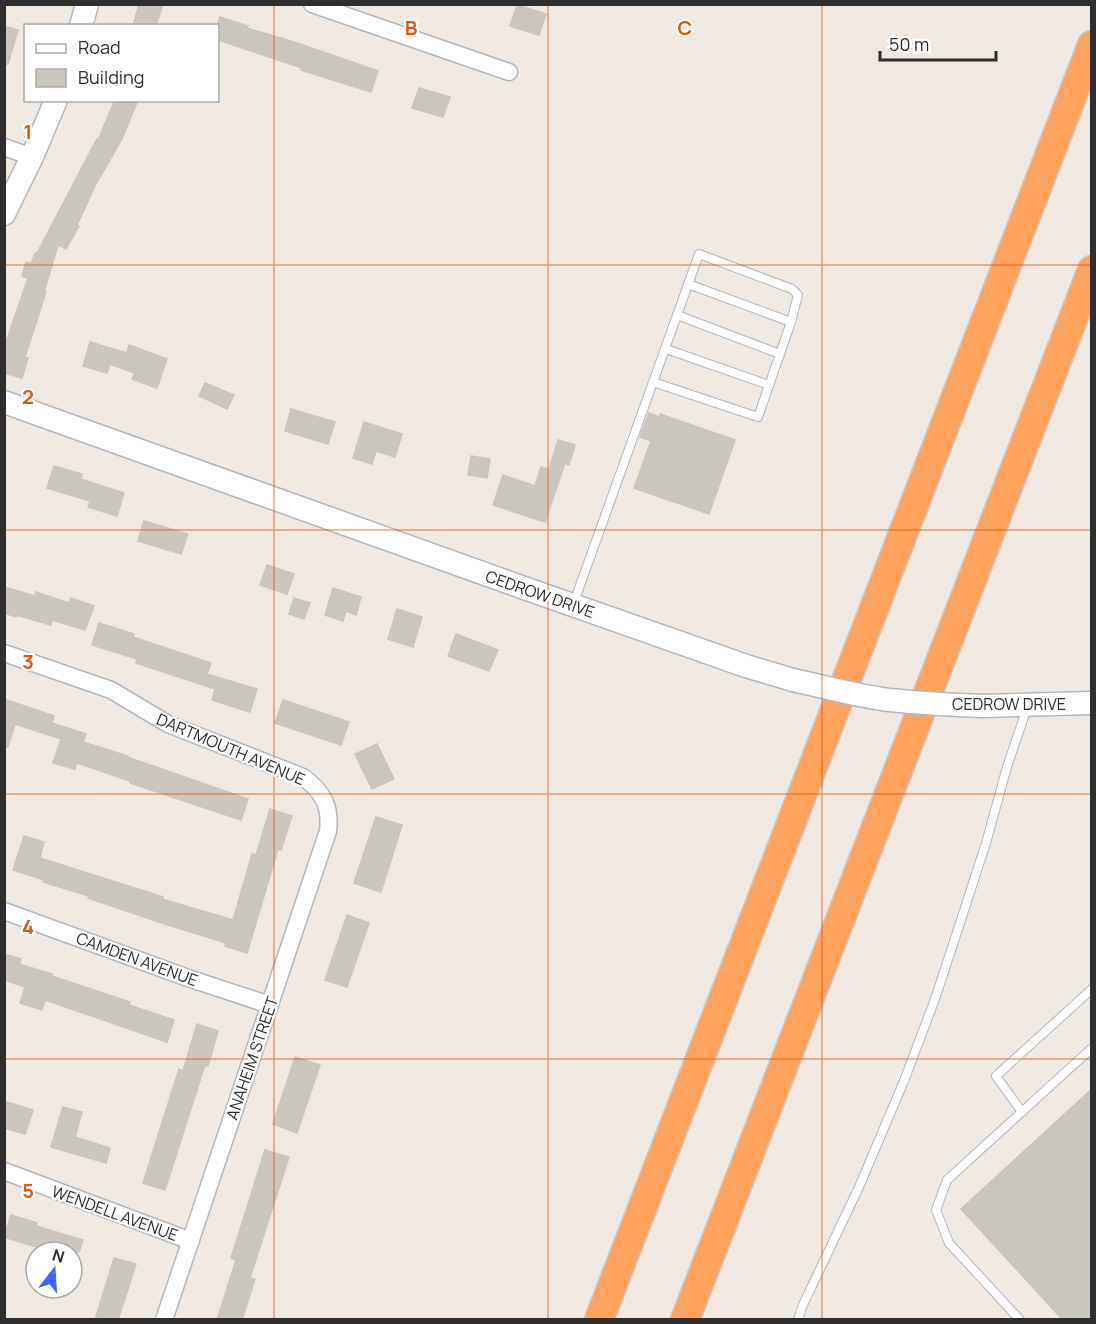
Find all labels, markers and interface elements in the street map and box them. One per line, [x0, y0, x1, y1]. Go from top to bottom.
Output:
text: B [405, 14, 418, 41]
text: C [678, 14, 692, 41]
legend [24, 24, 219, 102]
scale bar [880, 24, 996, 62]
text: 50 m [889, 32, 929, 56]
text: Road [78, 35, 121, 59]
text: Building [78, 65, 144, 89]
text: 1 [24, 118, 32, 145]
text: 2 [22, 383, 34, 410]
street label: CEDROW DRIVE [483, 565, 597, 623]
text: 3 [22, 648, 34, 675]
street label: CEDROW DRIVE [952, 693, 1066, 715]
street label: DARTMOUTH AVENUE [153, 708, 309, 790]
text: 4 [22, 913, 34, 940]
street label: CAMDEN AVENUE [73, 927, 201, 991]
street label: ANAHEIM STREET [221, 993, 284, 1123]
text: 5 [22, 1177, 34, 1204]
street label: WENDELL AVENUE [49, 1180, 181, 1246]
north arrow [24, 1240, 84, 1300]
text: N [50, 1243, 67, 1268]

